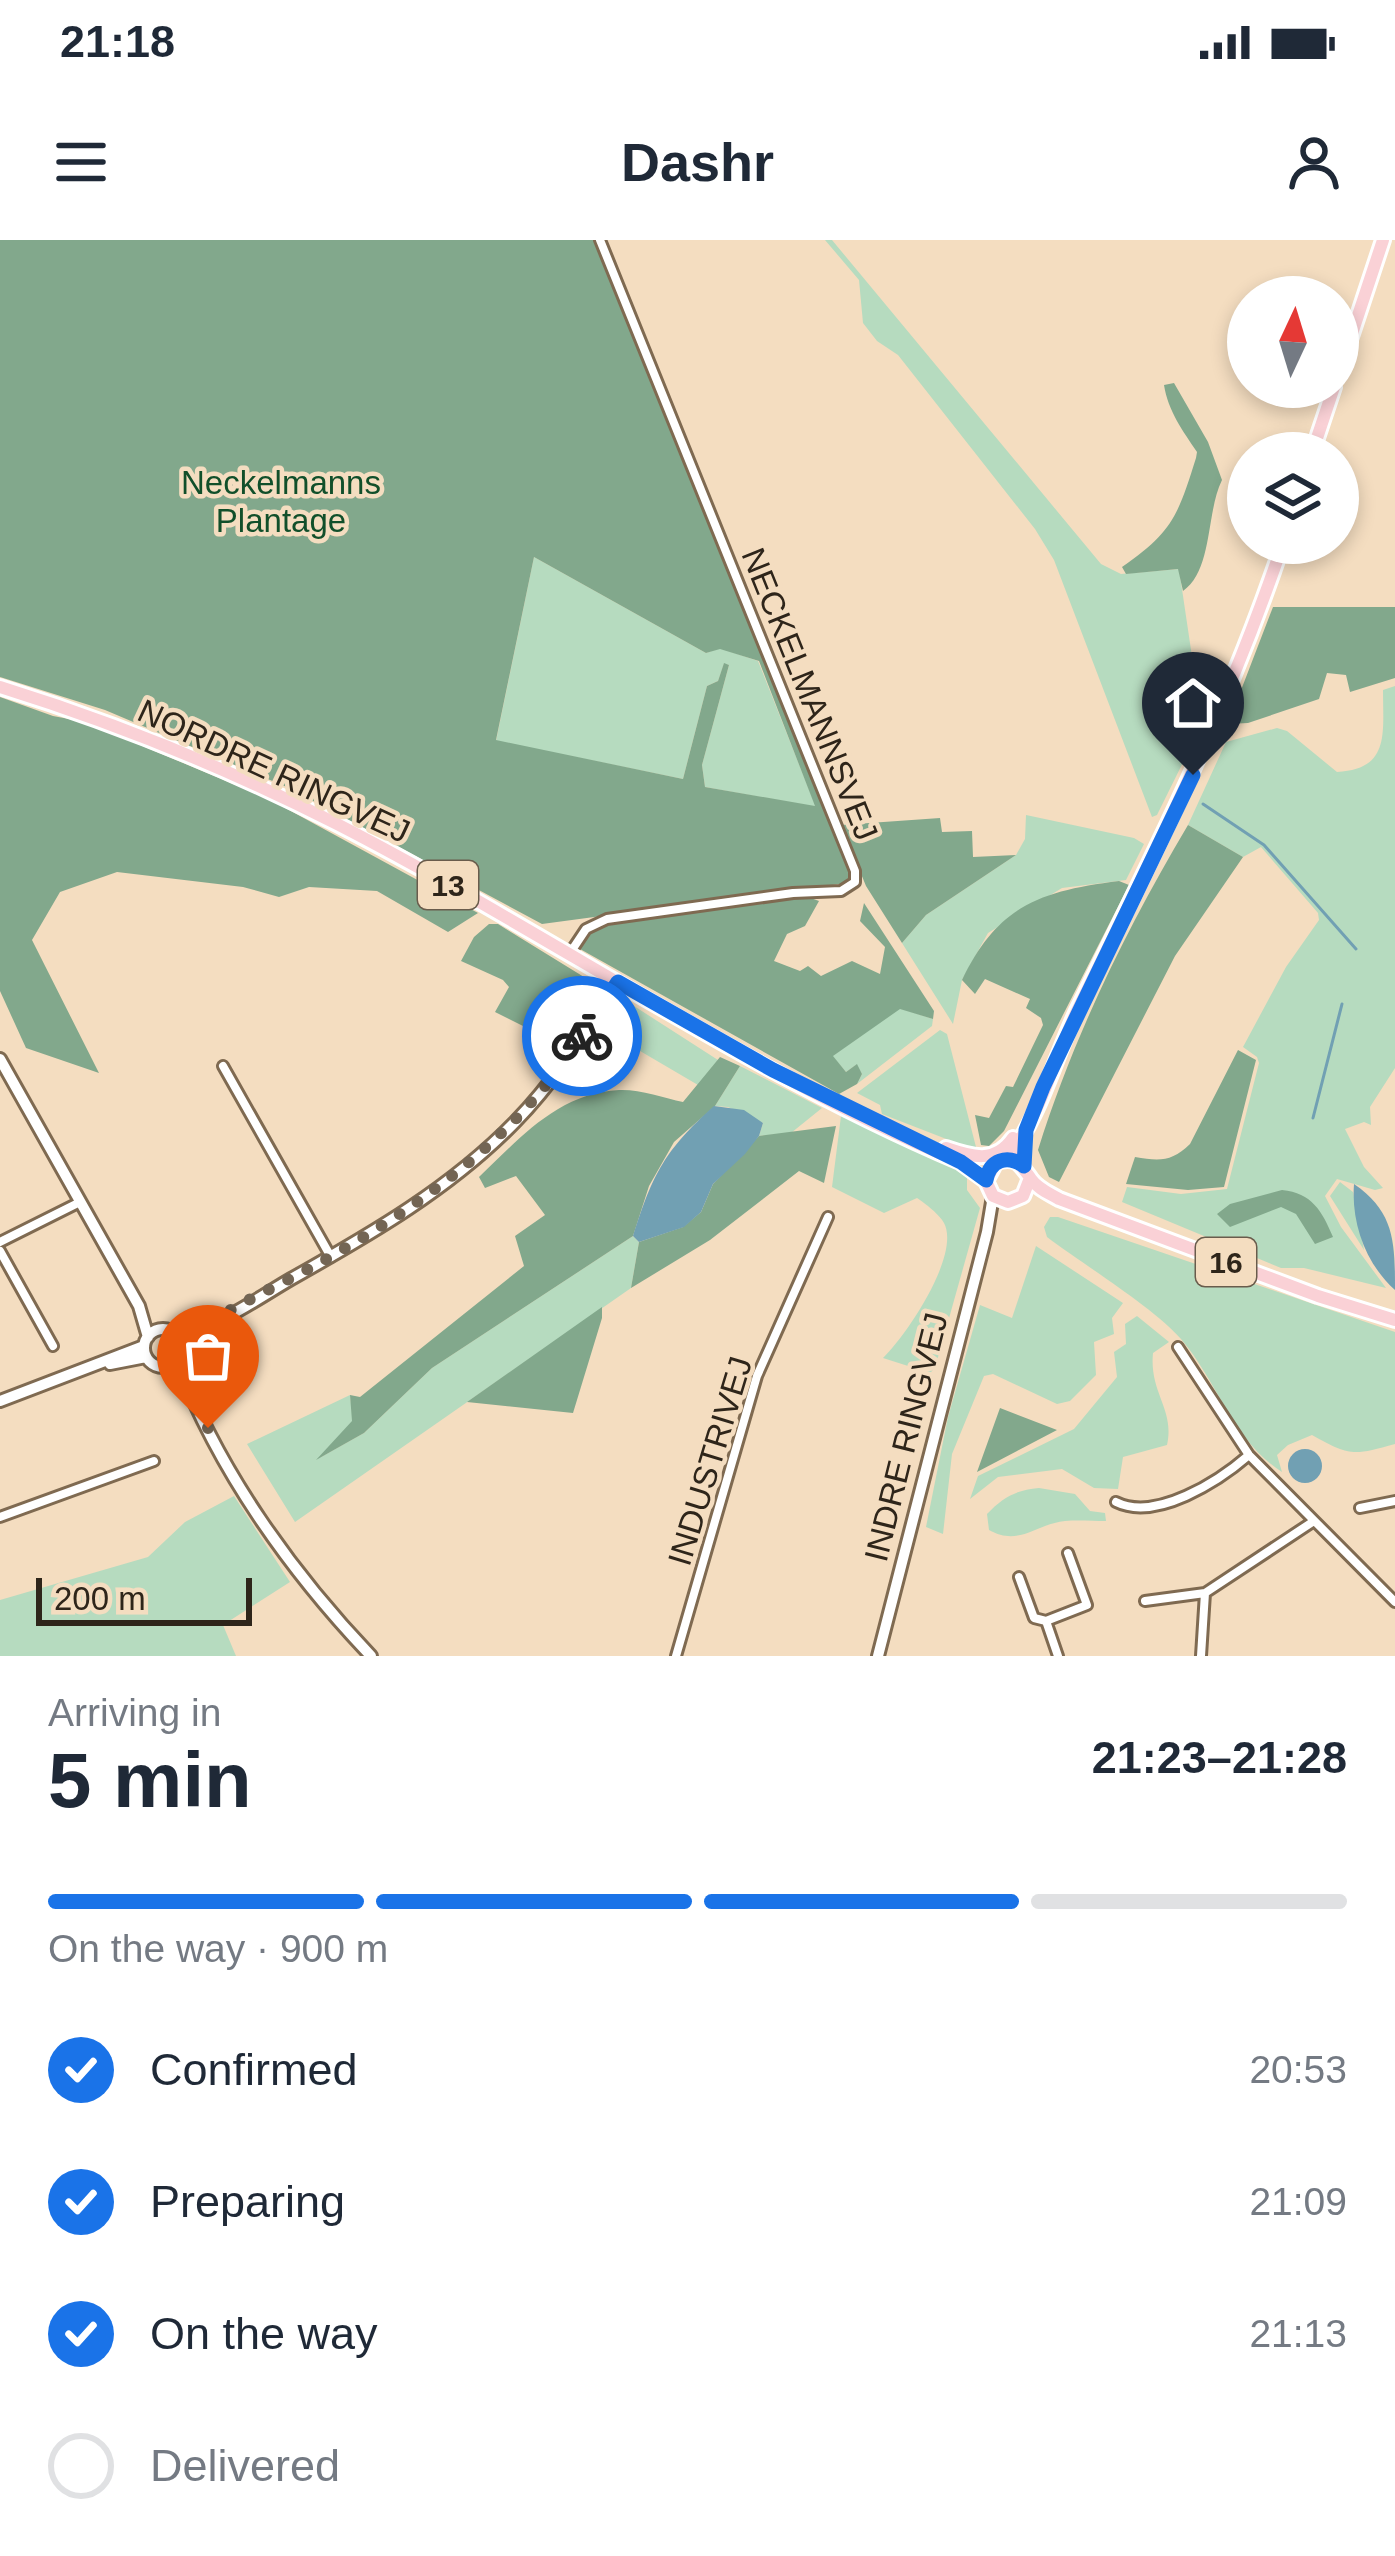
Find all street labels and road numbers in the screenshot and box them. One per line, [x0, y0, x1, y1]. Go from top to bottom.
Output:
street label: NECKELMANNSVEJ [734, 543, 886, 845]
street label: NORDRE RINGVEJ [132, 692, 416, 850]
road number: 13 [418, 861, 478, 909]
road number: 16 [1196, 1238, 1256, 1286]
street label: INDRE RINGVEJ [857, 1309, 955, 1565]
street label: INDUSTRIVEJ [661, 1352, 759, 1570]

